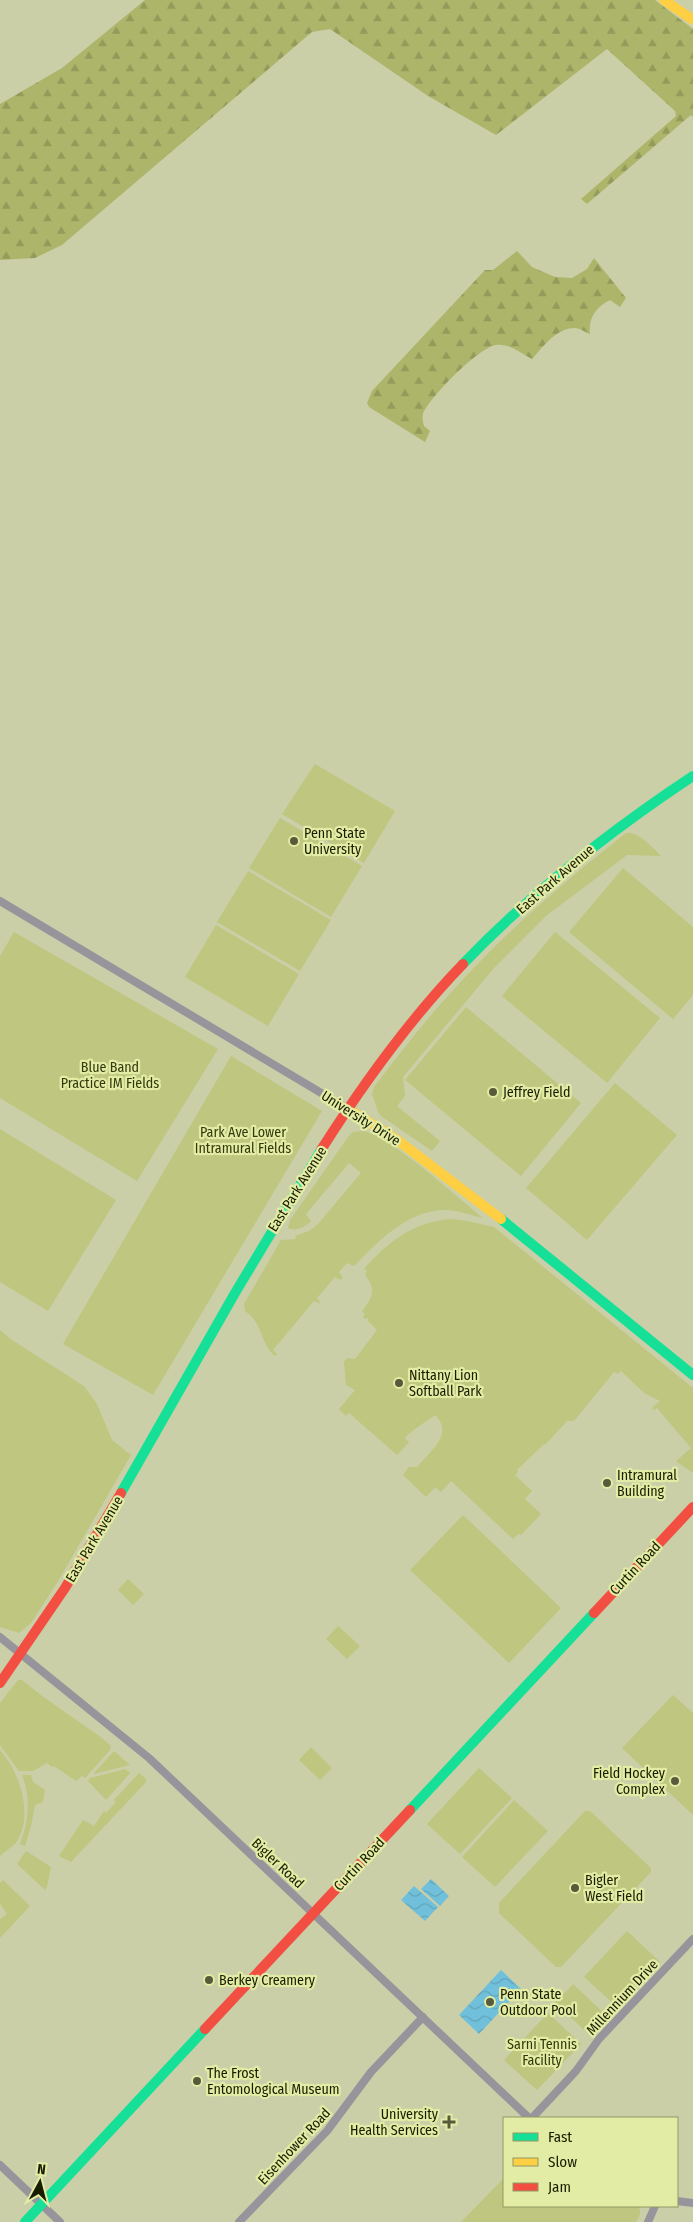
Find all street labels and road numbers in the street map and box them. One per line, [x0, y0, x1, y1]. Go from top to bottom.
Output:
street label: East Park Avenue [513, 841, 598, 918]
street label: University Drive [318, 1087, 404, 1150]
street label: East Park Avenue [264, 1143, 330, 1235]
street label: East Park Avenue [62, 1493, 127, 1585]
street label: Curtin Road [606, 1538, 664, 1599]
street label: Curtin Road [330, 1834, 388, 1895]
street label: Bigler Road [248, 1835, 307, 1892]
street label: Millennium Drive [583, 1956, 662, 2039]
street label: Eisenhower Road [255, 2105, 334, 2188]

